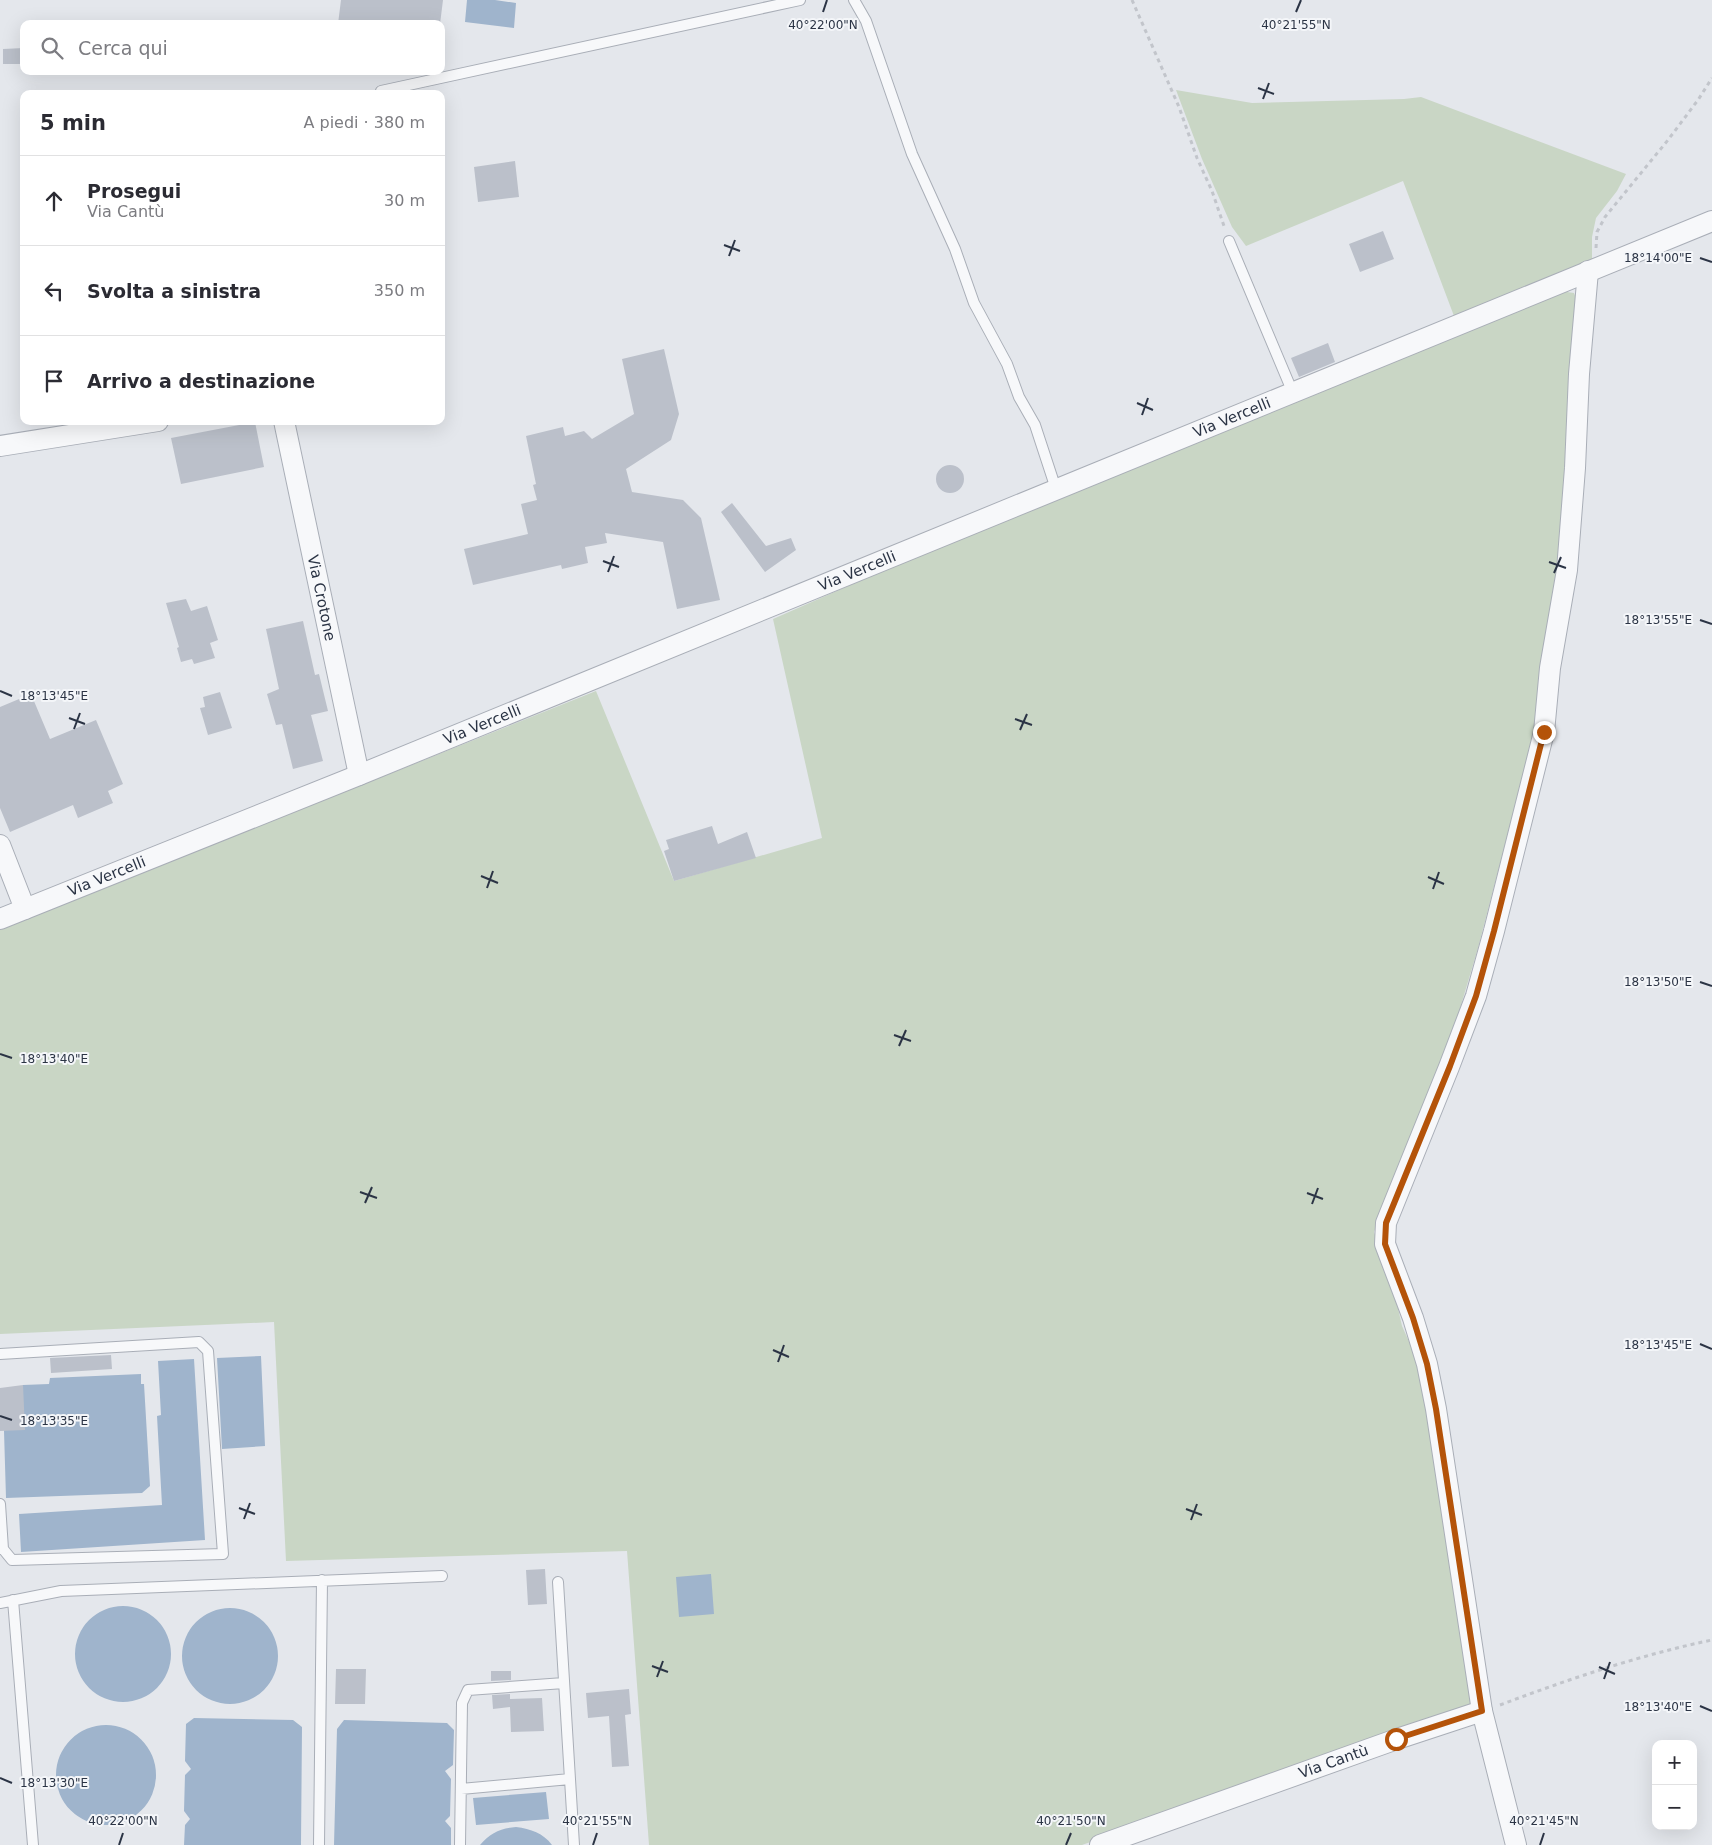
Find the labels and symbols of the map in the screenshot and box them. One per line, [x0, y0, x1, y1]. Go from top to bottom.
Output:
text: 40°22'00"N [788, 18, 858, 32]
text: 40°21'55"N [1261, 18, 1331, 32]
text: 18°14'00"E [1624, 251, 1692, 265]
street label: Via Vercelli [1190, 394, 1273, 442]
street label: Via Vercelli [816, 547, 899, 595]
street label: Via Crotone [304, 553, 339, 643]
text: 18°13'55"E [1624, 613, 1692, 627]
text: 18°13'45"E [20, 689, 88, 703]
street label: Via Vercelli [441, 701, 524, 748]
route end [1533, 721, 1556, 744]
street label: Via Vercelli [65, 853, 148, 900]
text: 18°13'50"E [1624, 975, 1692, 989]
text: 18°13'40"E [20, 1052, 88, 1066]
text: 18°13'45"E [1624, 1338, 1692, 1352]
text: 18°13'35"E [20, 1414, 88, 1428]
text: 18°13'40"E [1624, 1700, 1692, 1714]
route start [1385, 1728, 1408, 1751]
street label: Via Cantù [1296, 1741, 1371, 1782]
text: 18°13'30"E [20, 1776, 88, 1790]
text: 40°22'00"N [88, 1814, 158, 1828]
text: 40°21'55"N [562, 1814, 632, 1828]
text: 40°21'50"N [1036, 1814, 1106, 1828]
text: 40°21'45"N [1509, 1814, 1579, 1828]

